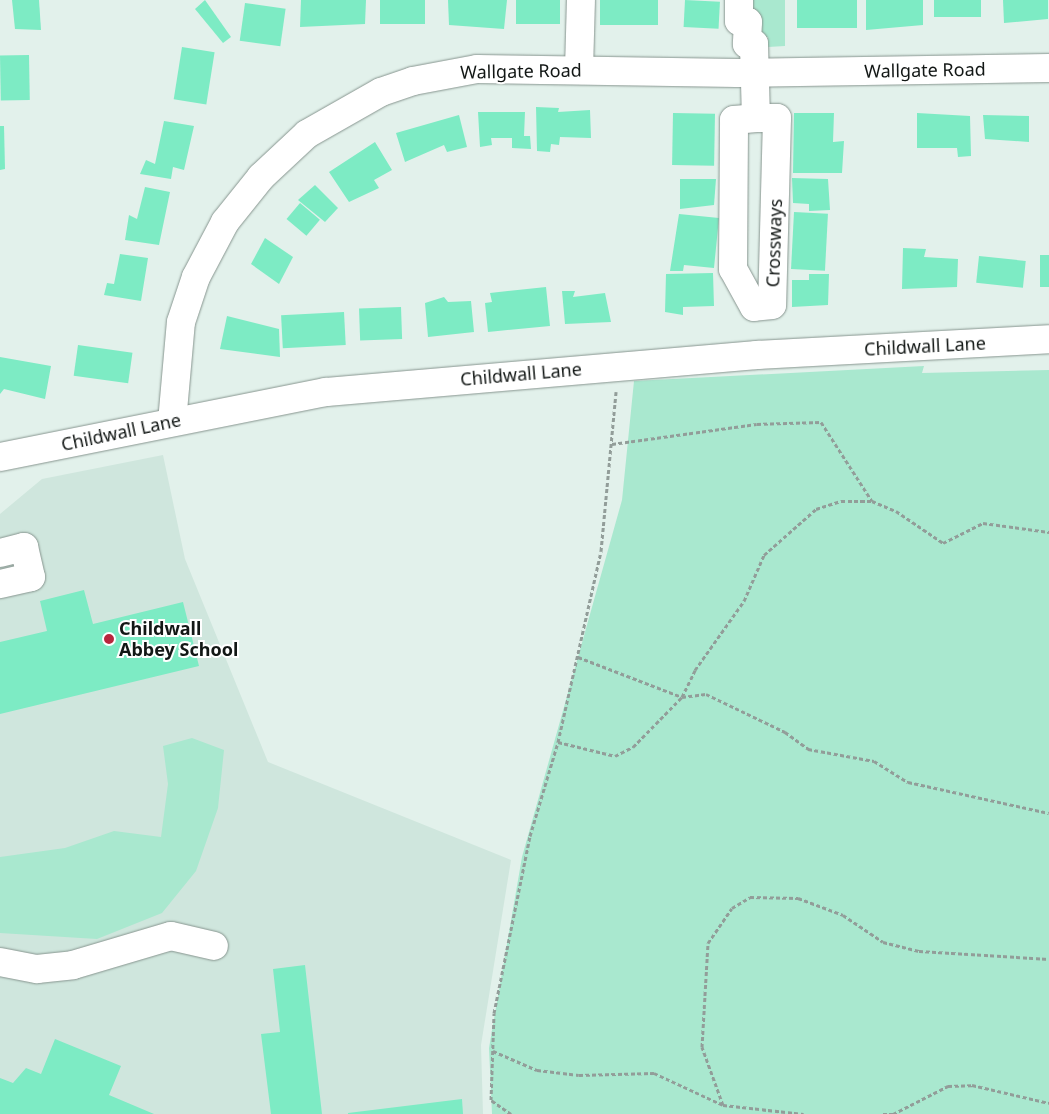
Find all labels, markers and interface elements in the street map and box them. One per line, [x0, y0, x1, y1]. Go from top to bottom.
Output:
street label: Wallgate Road [864, 58, 986, 82]
street label: Wallgate Road [460, 59, 582, 83]
street label: Crossways [762, 198, 786, 288]
street label: Childwall Lane [864, 332, 986, 360]
street label: Childwall Lane [459, 358, 583, 390]
street label: Childwall Lane [59, 409, 183, 455]
place label: Childwall Abbey School [119, 618, 238, 660]
marker: Childwall Abbey School [103, 633, 115, 645]

